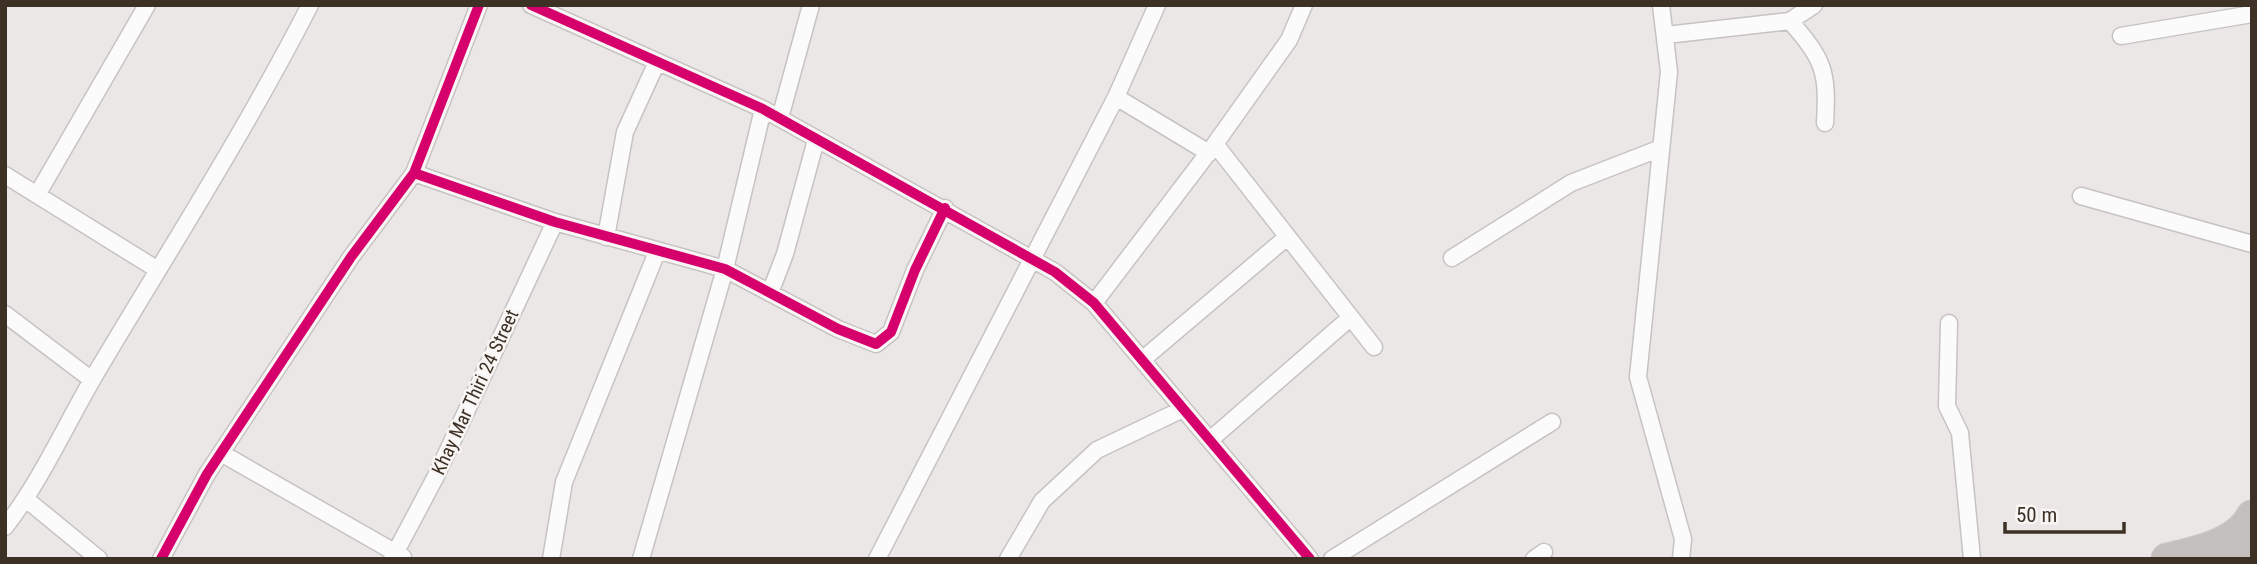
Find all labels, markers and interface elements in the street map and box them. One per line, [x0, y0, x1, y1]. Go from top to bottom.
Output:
street label: Khay Mar Thiri 24 Street [427, 306, 523, 478]
scale bar [2005, 490, 2124, 534]
text: 50 m [2016, 503, 2057, 527]

